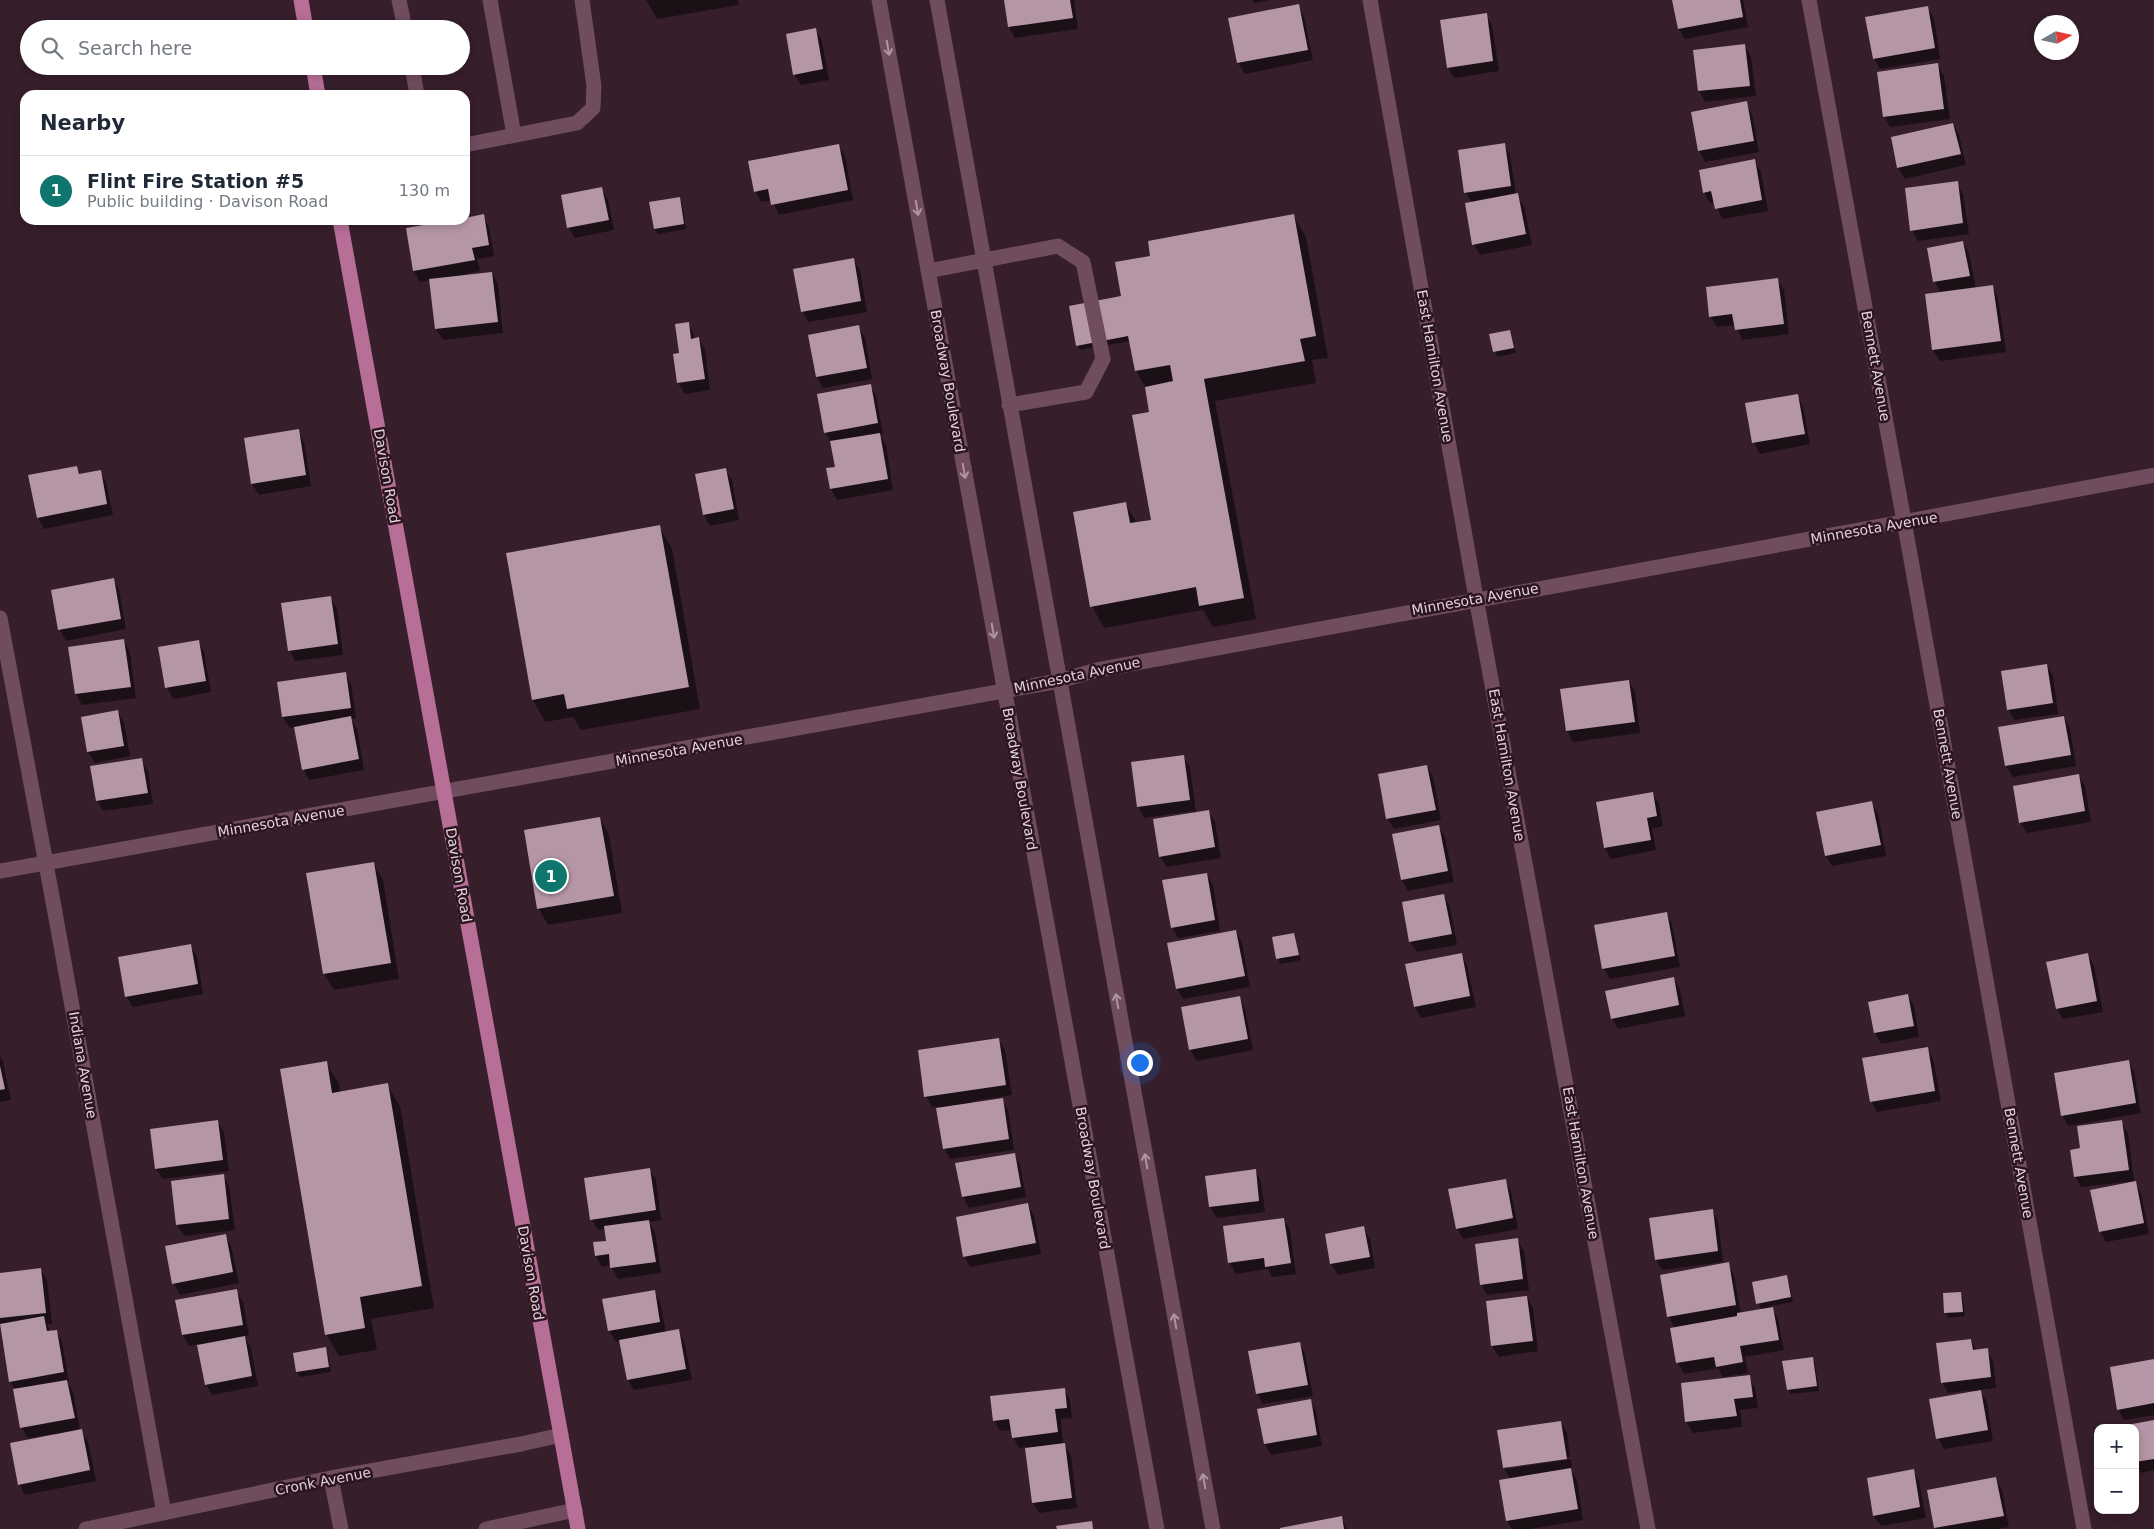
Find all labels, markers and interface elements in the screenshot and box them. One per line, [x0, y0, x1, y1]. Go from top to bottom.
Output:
north arrow [2034, 15, 2079, 60]
search box [20, 20, 470, 75]
icon: search [38, 34, 66, 62]
text: Search here [78, 37, 192, 59]
one-way arrow [883, 40, 893, 56]
text: Nearby [40, 111, 125, 135]
text: Flint Fire Station #5 [87, 170, 304, 192]
text: 1 [50, 181, 62, 200]
text: 130 m [399, 181, 450, 200]
text: Public building · Davison Road [87, 192, 328, 211]
one-way arrow [912, 200, 922, 216]
street label: East Hamilton Avenue [1414, 288, 1456, 444]
street label: Broadway Boulevard [928, 308, 968, 454]
street label: Bennett Avenue [1858, 309, 1894, 423]
street label: Davison Road [371, 427, 403, 525]
one-way arrow [960, 463, 969, 479]
street label: Minnesota Avenue [1809, 509, 1939, 547]
street label: Minnesota Avenue [1410, 580, 1540, 618]
one-way arrow [988, 623, 998, 639]
street label: Minnesota Avenue [1012, 654, 1142, 696]
street label: East Hamilton Avenue [1486, 687, 1528, 843]
street label: Broadway Boulevard [1000, 706, 1040, 852]
street label: Bennett Avenue [1930, 707, 1966, 821]
street label: Minnesota Avenue [614, 731, 744, 769]
street label: Minnesota Avenue [216, 802, 346, 840]
street label: Davison Road [443, 826, 475, 924]
pin: 1 [535, 857, 567, 895]
one-way arrow [1112, 994, 1122, 1010]
street label: Indiana Avenue [66, 1010, 100, 1120]
your location [1127, 1050, 1153, 1076]
street label: East Hamilton Avenue [1560, 1085, 1602, 1241]
street label: Broadway Boulevard [1073, 1105, 1113, 1251]
street label: Bennett Avenue [2001, 1106, 2037, 1220]
one-way arrow [1141, 1154, 1151, 1170]
street label: Davison Road [515, 1224, 547, 1322]
one-way arrow [1170, 1314, 1180, 1330]
map controls [2094, 1424, 2139, 1514]
button: + [2094, 1424, 2139, 1469]
street label: Cronk Avenue [274, 1464, 372, 1498]
button: − [2094, 1469, 2139, 1514]
one-way arrow [1199, 1473, 1209, 1489]

